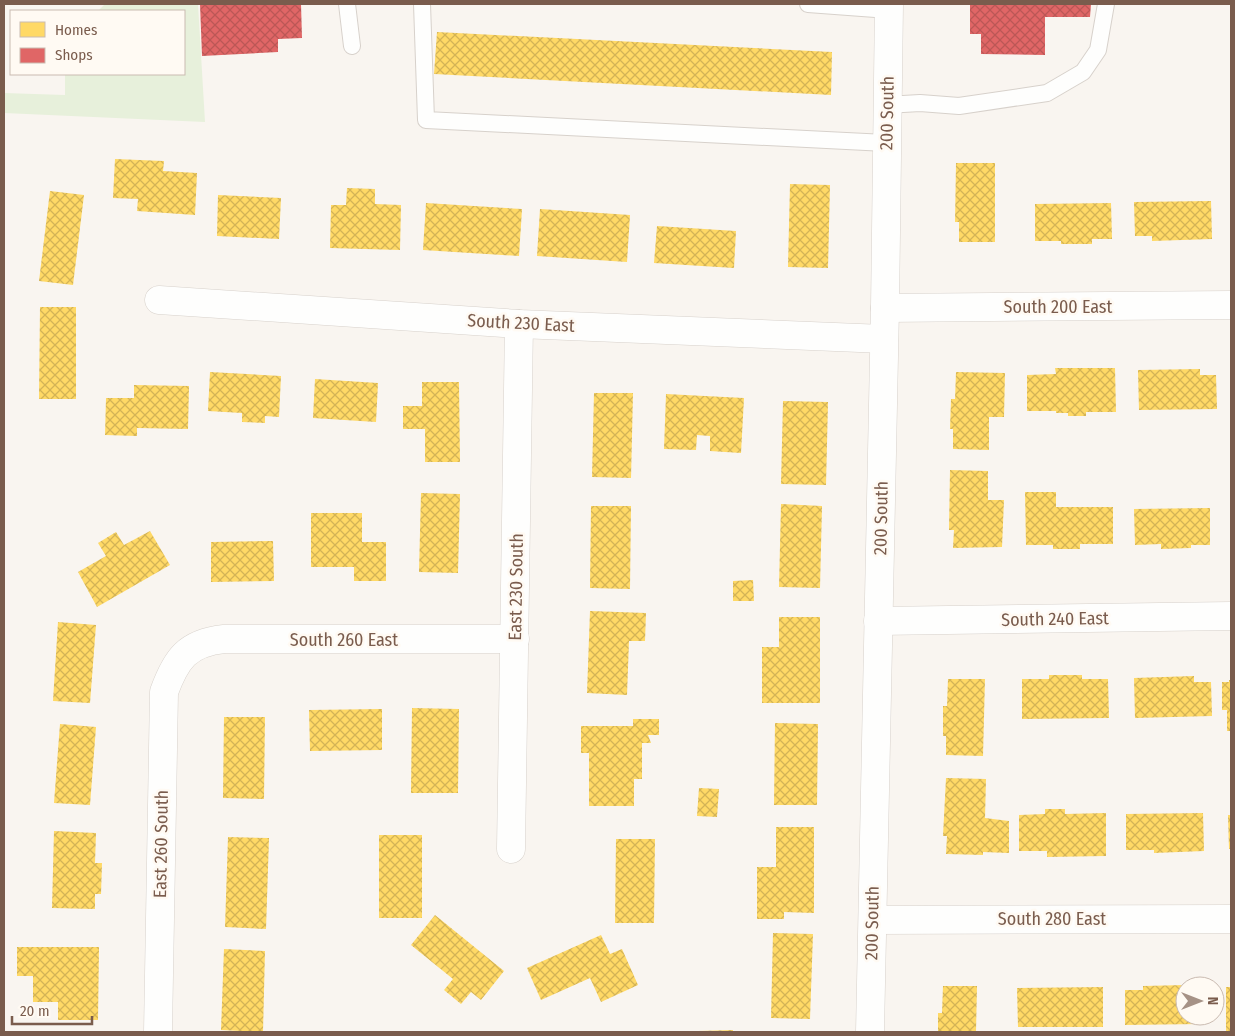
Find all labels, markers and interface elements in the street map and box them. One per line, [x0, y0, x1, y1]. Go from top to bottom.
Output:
legend [10, 10, 185, 75]
text: Homes [55, 21, 97, 39]
text: Shops [55, 46, 93, 64]
street label: 200 South [875, 76, 899, 150]
street label: South 200 East [1004, 296, 1113, 318]
street label: South 230 East [467, 309, 575, 337]
street label: 200 South [869, 481, 893, 555]
street label: East 230 South [504, 533, 528, 641]
street label: South 240 East [1001, 607, 1109, 631]
street label: South 260 East [290, 629, 398, 651]
street label: East 260 South [149, 790, 173, 898]
street label: 200 South [860, 886, 884, 960]
street label: South 280 East [998, 908, 1106, 930]
north arrow [1175, 976, 1225, 1026]
scale bar [12, 994, 92, 1026]
text: N [1204, 997, 1221, 1005]
text: 20 m [20, 1002, 50, 1020]

